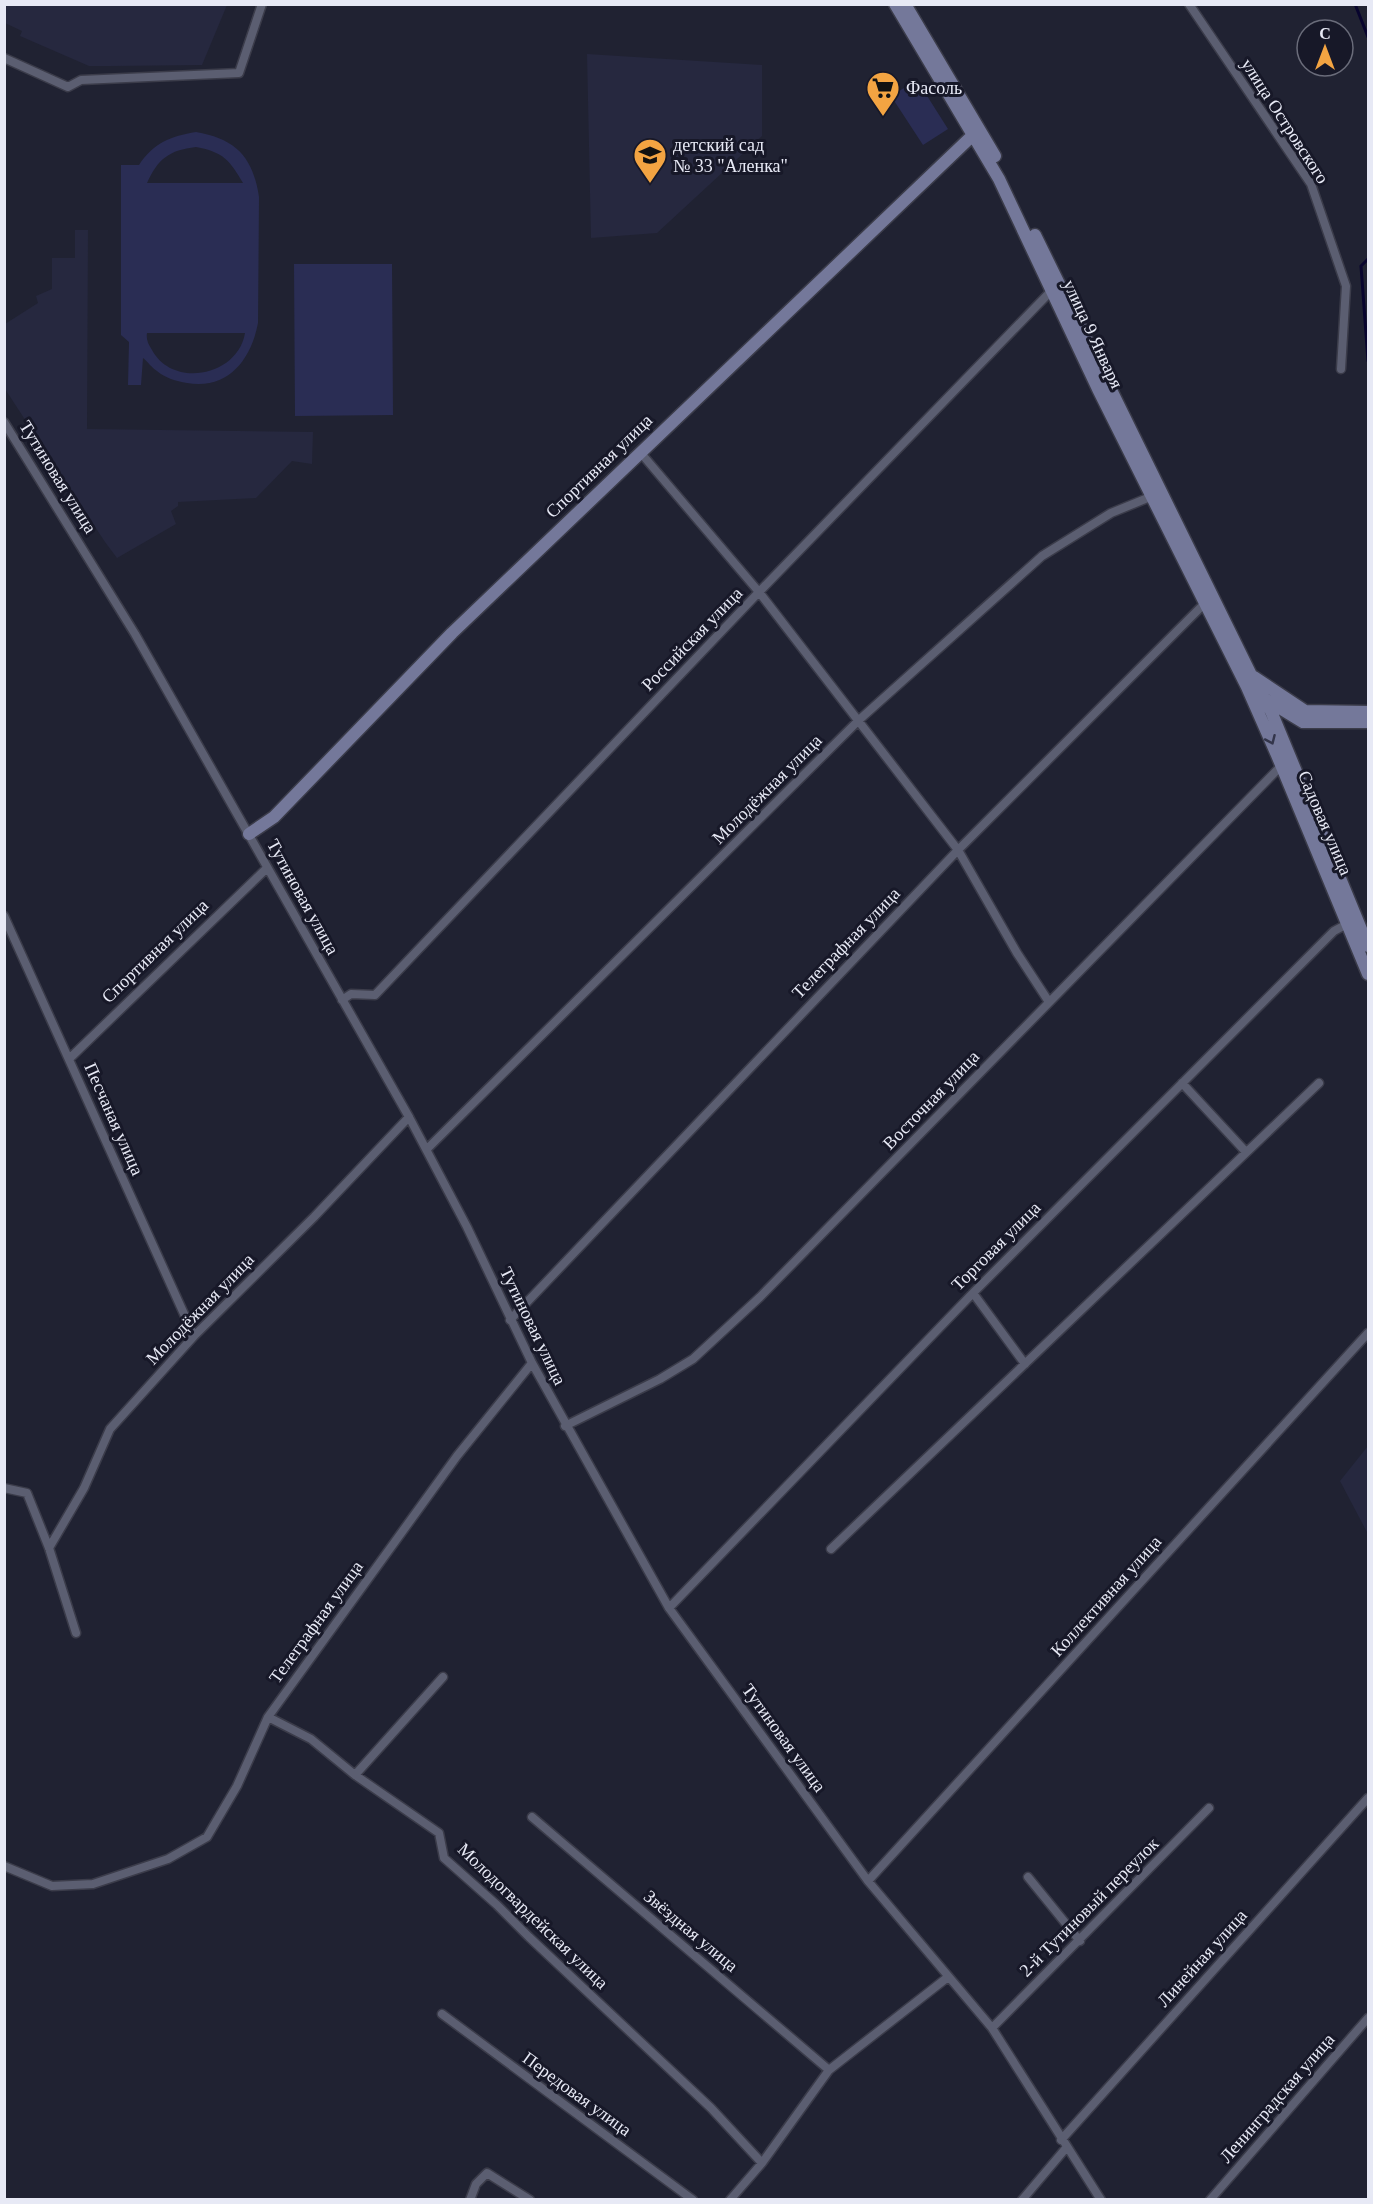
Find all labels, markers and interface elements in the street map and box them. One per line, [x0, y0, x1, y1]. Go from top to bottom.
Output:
north arrow [1295, 18, 1355, 78]
text: С [1319, 25, 1331, 42]
street label: улица Островского [1237, 55, 1333, 187]
supermarket icon: Фасоль [865, 70, 901, 117]
place label: Фасоль [906, 78, 962, 98]
place label: детский сад № 33 "Аленка" [673, 135, 788, 176]
school or university icon: детский сад № 33 "Аленка" [632, 137, 668, 184]
street label: улица 9 Января [1059, 276, 1127, 392]
street label: Спортивная улица [542, 410, 656, 522]
street label: Тутиновая улица [15, 417, 101, 537]
street label: Российская улица [638, 583, 746, 695]
street label: Молодёжная улица [708, 730, 826, 848]
one-way arrow [1263, 734, 1275, 745]
street label: Садовая улица [1294, 768, 1356, 878]
street label: Тутиновая улица [263, 836, 343, 958]
street label: Телеграфная улица [788, 883, 904, 1003]
street label: Спортивная улица [98, 895, 212, 1007]
street label: Восточная улица [879, 1046, 983, 1154]
street label: Песчаная улица [80, 1060, 148, 1178]
street label: Торговая улица [948, 1198, 1044, 1294]
street label: Молодёжная улица [142, 1249, 258, 1369]
street label: Тутиновая улица [496, 1264, 570, 1388]
street label: Коллективная улица [1047, 1532, 1165, 1660]
street label: Телеграфная улица [265, 1557, 367, 1687]
street label: Тутиновая улица [738, 1680, 830, 1796]
street label: 2-й Тутиновый переулок [1015, 1833, 1163, 1981]
street label: Молодогвардейская улица [454, 1839, 612, 1993]
street label: Звёздная улица [640, 1886, 742, 1976]
street label: Линейная улица [1153, 1905, 1251, 2011]
street label: Ленинградская улица [1216, 2029, 1338, 2167]
street label: Передовая улица [519, 2048, 635, 2140]

